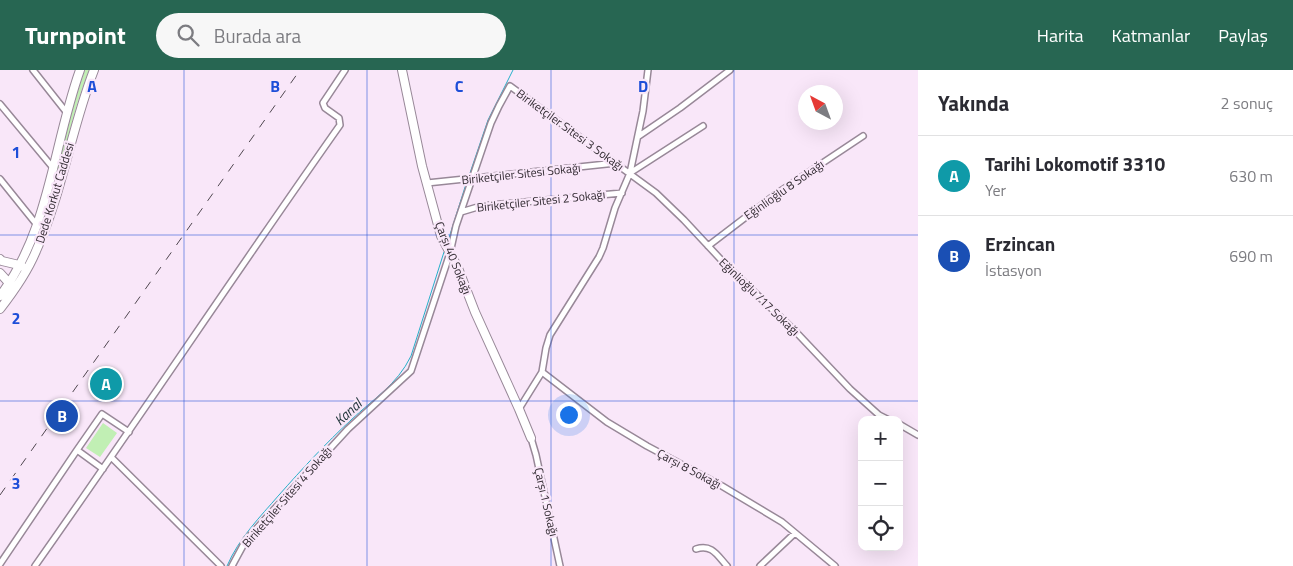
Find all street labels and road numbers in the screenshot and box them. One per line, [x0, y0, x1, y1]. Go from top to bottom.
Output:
street label: Biriketçiler Sitesi 3 Sokağı [512, 84, 628, 175]
street label: Dede Korkut Caddesi [30, 140, 79, 246]
street label: Eğinlioğlu 8 Sokağı [740, 155, 828, 224]
street label: Biriketçiler Sitesi Sokağı [460, 158, 581, 189]
street label: Biriketçiler Sitesi 2 Sokağı [476, 184, 606, 217]
street label: Çarşı 40 Sokağı [430, 219, 477, 297]
street label: Eğinlioğlu /17 Sokağı [715, 253, 804, 340]
street label: Biriketçiler Sitesi 4 Sokağı [237, 442, 336, 552]
street label: Çarşı 8 Sokağı [654, 444, 725, 493]
street label: Çarşı 1 Sokağı [529, 466, 564, 538]

